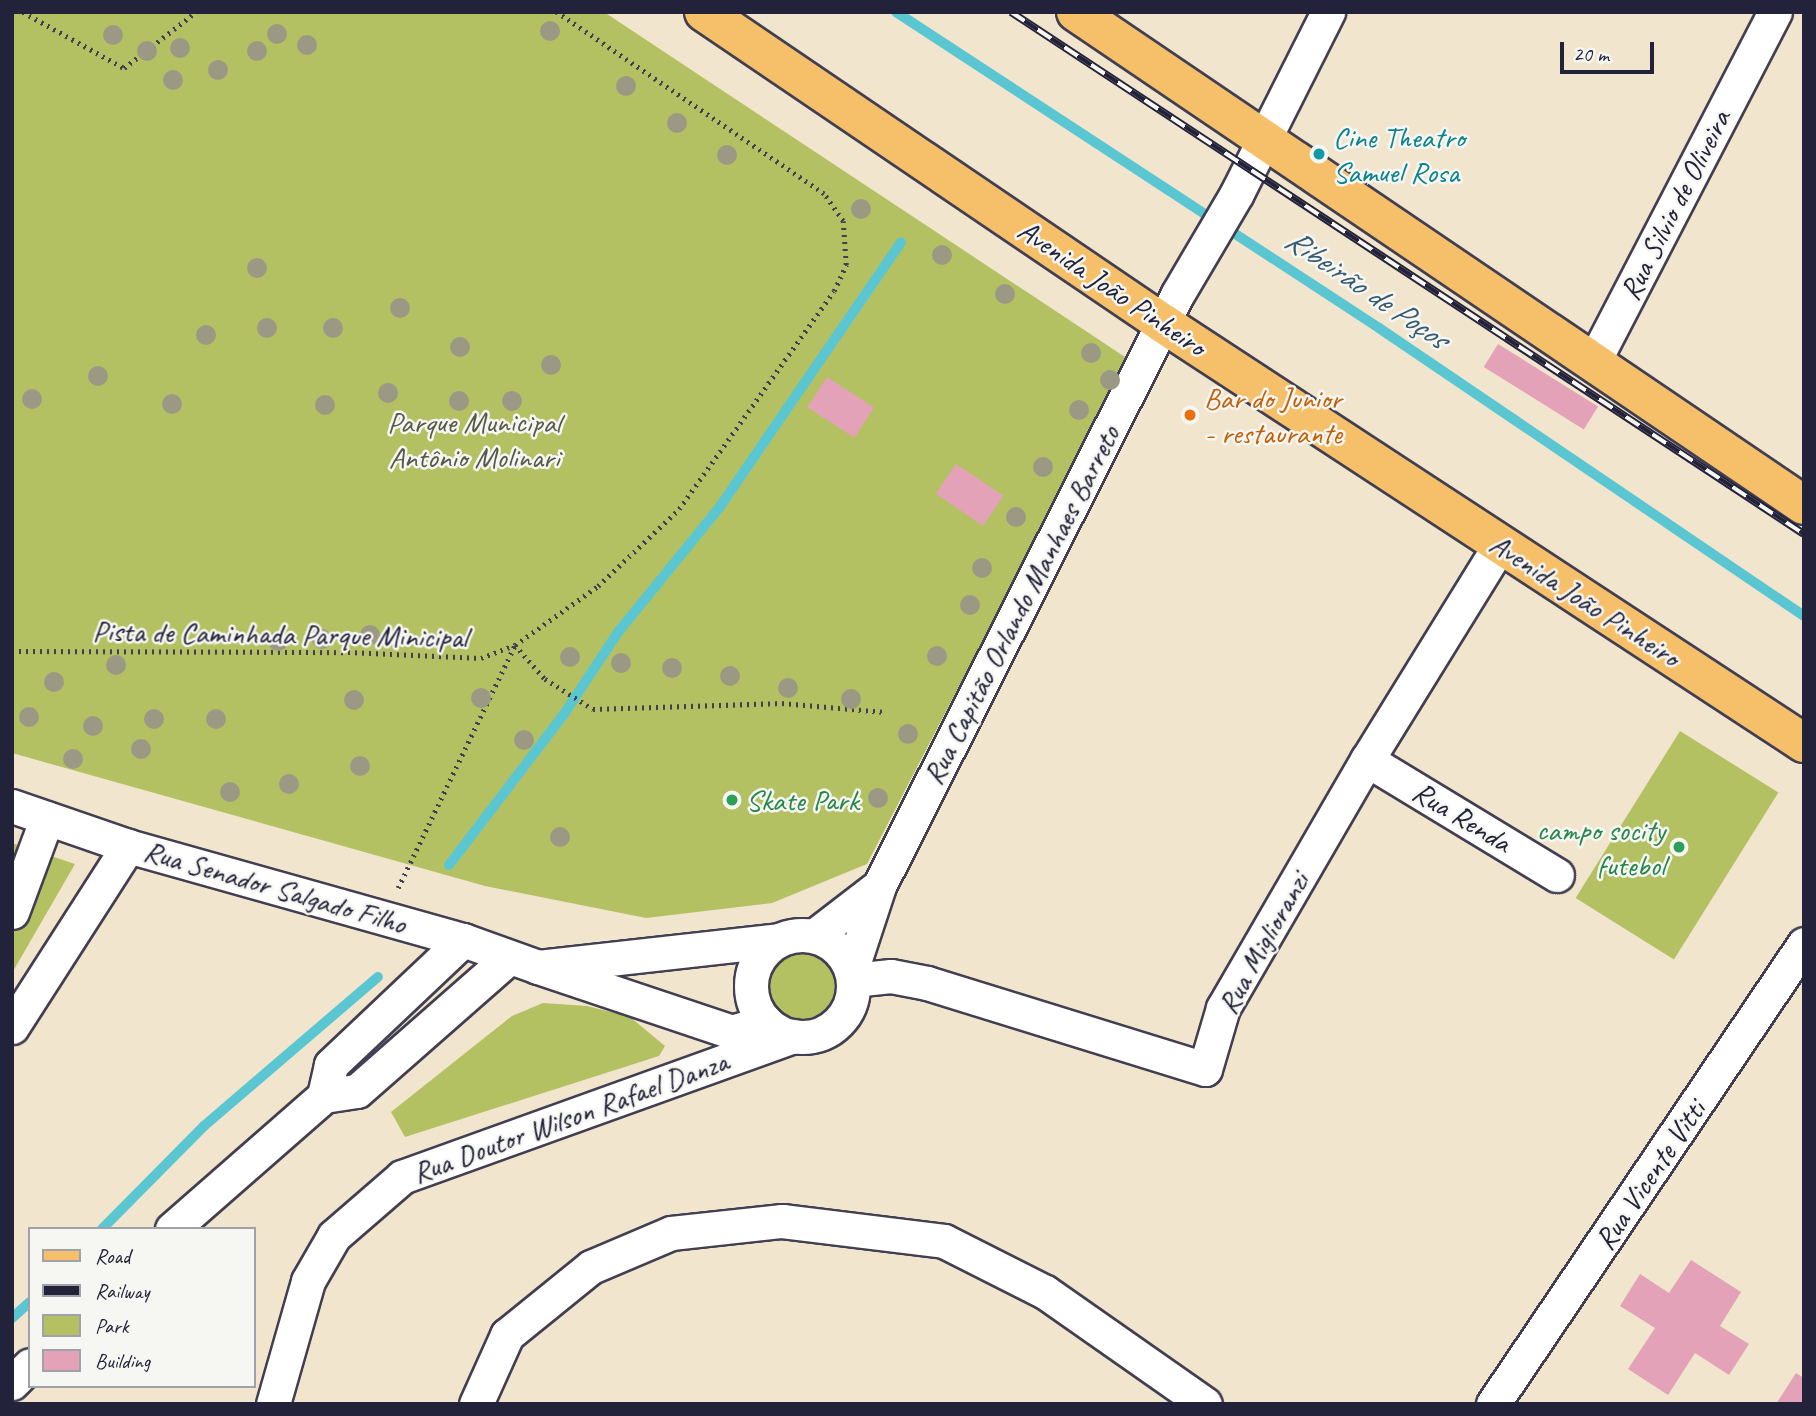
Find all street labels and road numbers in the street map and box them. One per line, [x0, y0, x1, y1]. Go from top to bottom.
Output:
street label: Rua Silvio de Oliveira [1612, 104, 1738, 306]
street label: Avenida João Pinheiro [1011, 212, 1213, 364]
street label: Rua Capitão Orlando Manhaes Barreto [914, 419, 1128, 791]
street label: Avenida João Pinheiro [1483, 525, 1687, 675]
street label: Pista de Caminhada Parque Minicipal [91, 613, 469, 655]
street label: Rua Renda [1406, 774, 1518, 860]
street label: Rua Senador Salgado Filho [141, 833, 409, 941]
street label: Rua Miglioranzi [1209, 865, 1317, 1021]
street label: Rua Doutor Wilson Rafael Danza [406, 1043, 734, 1191]
street label: Rua Vicente Vitti [1587, 1093, 1713, 1257]

